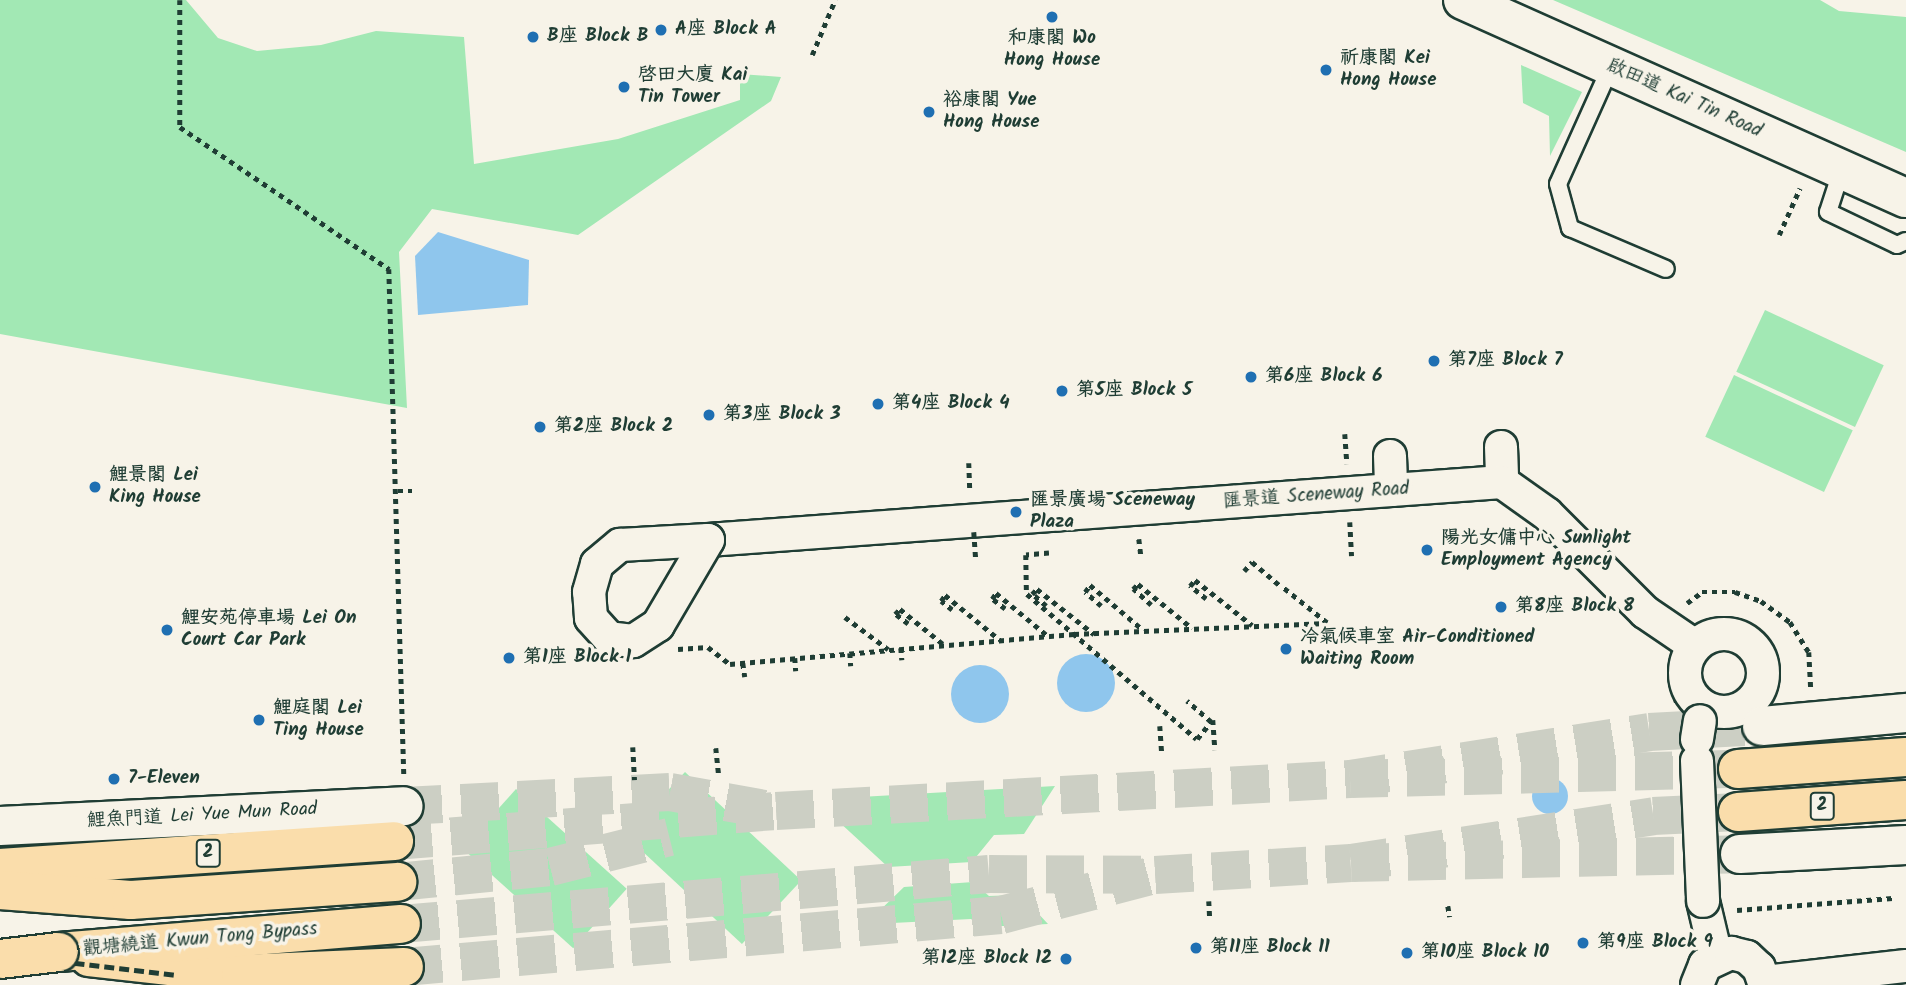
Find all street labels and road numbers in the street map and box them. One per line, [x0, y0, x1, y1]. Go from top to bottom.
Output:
street label: 啟田道 Kai Tin Road [1603, 55, 1765, 143]
street label: 匯景道 Sceneway Road [1222, 478, 1410, 514]
road number: 2 [1810, 792, 1834, 820]
street label: 鯉魚門道 Lei Yue Mun Road [86, 799, 318, 833]
road number: 2 [196, 838, 220, 868]
street label: 觀塘繞道 Kwun Tong Bypass [82, 918, 318, 962]

